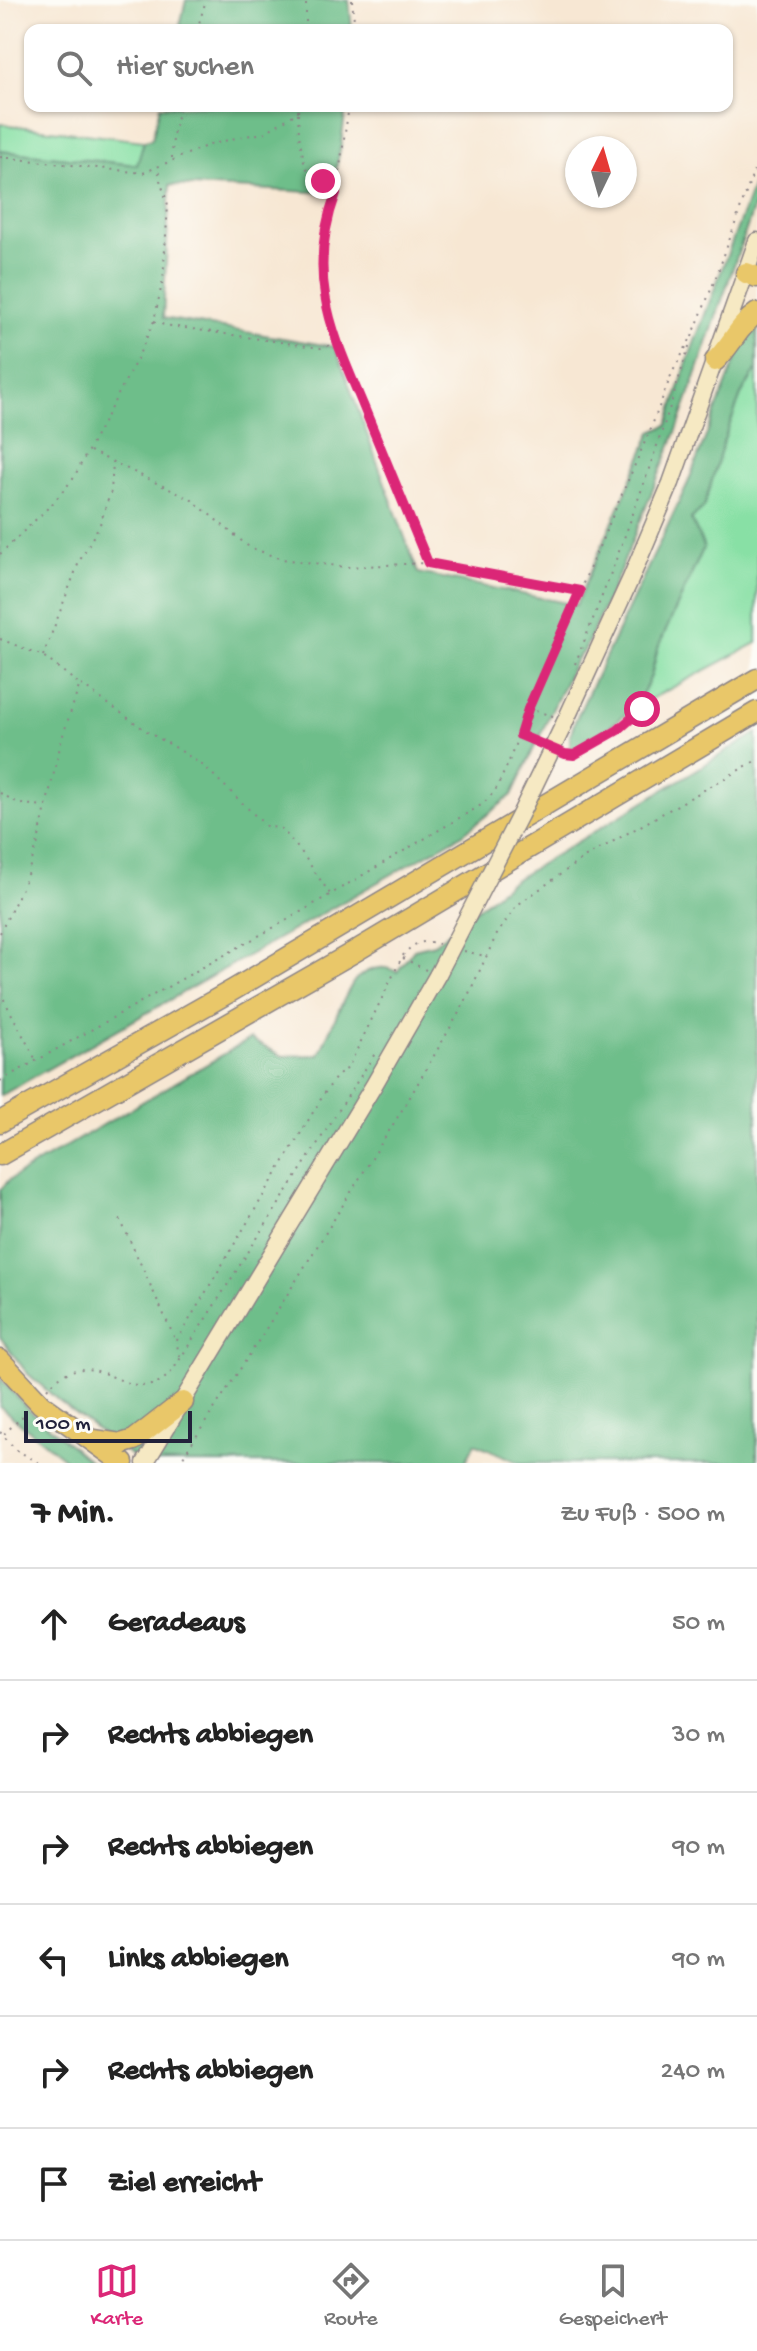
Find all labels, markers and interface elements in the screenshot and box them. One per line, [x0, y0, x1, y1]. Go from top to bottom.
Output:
search box [24, 24, 733, 112]
icon: search [52, 46, 96, 90]
text: Hier suchen [116, 51, 254, 86]
north arrow [565, 136, 637, 208]
route end [305, 163, 341, 199]
route start [624, 691, 660, 727]
scale bar [24, 1407, 192, 1443]
text: 100 m [36, 1412, 91, 1438]
text: 7 Min. [32, 1495, 116, 1535]
text: Zu Fuß · 500 m [560, 1500, 725, 1531]
icon: ahead [32, 1602, 76, 1646]
text: Geradeaus [108, 1607, 245, 1642]
text: 50 m [672, 1609, 725, 1640]
icon: right [32, 1714, 76, 1758]
text: Rechts abbiegen [108, 1719, 313, 1754]
text: 30 m [672, 1721, 725, 1752]
icon: right [32, 1826, 76, 1870]
text: Rechts abbiegen [108, 1831, 313, 1866]
text: 90 m [673, 1833, 725, 1864]
icon: left [32, 1938, 76, 1982]
text: Links abbiegen [108, 1943, 288, 1978]
text: 90 m [673, 1945, 725, 1976]
icon: right [32, 2050, 76, 2094]
text: Rechts abbiegen [108, 2055, 313, 2090]
text: 240 m [661, 2057, 725, 2088]
icon: arrive [32, 2162, 76, 2206]
text: Ziel erreicht [108, 2167, 260, 2202]
tab: Karte [91, 2259, 143, 2333]
tab: Route [324, 2259, 378, 2333]
tab: Gespeichert [559, 2259, 666, 2333]

